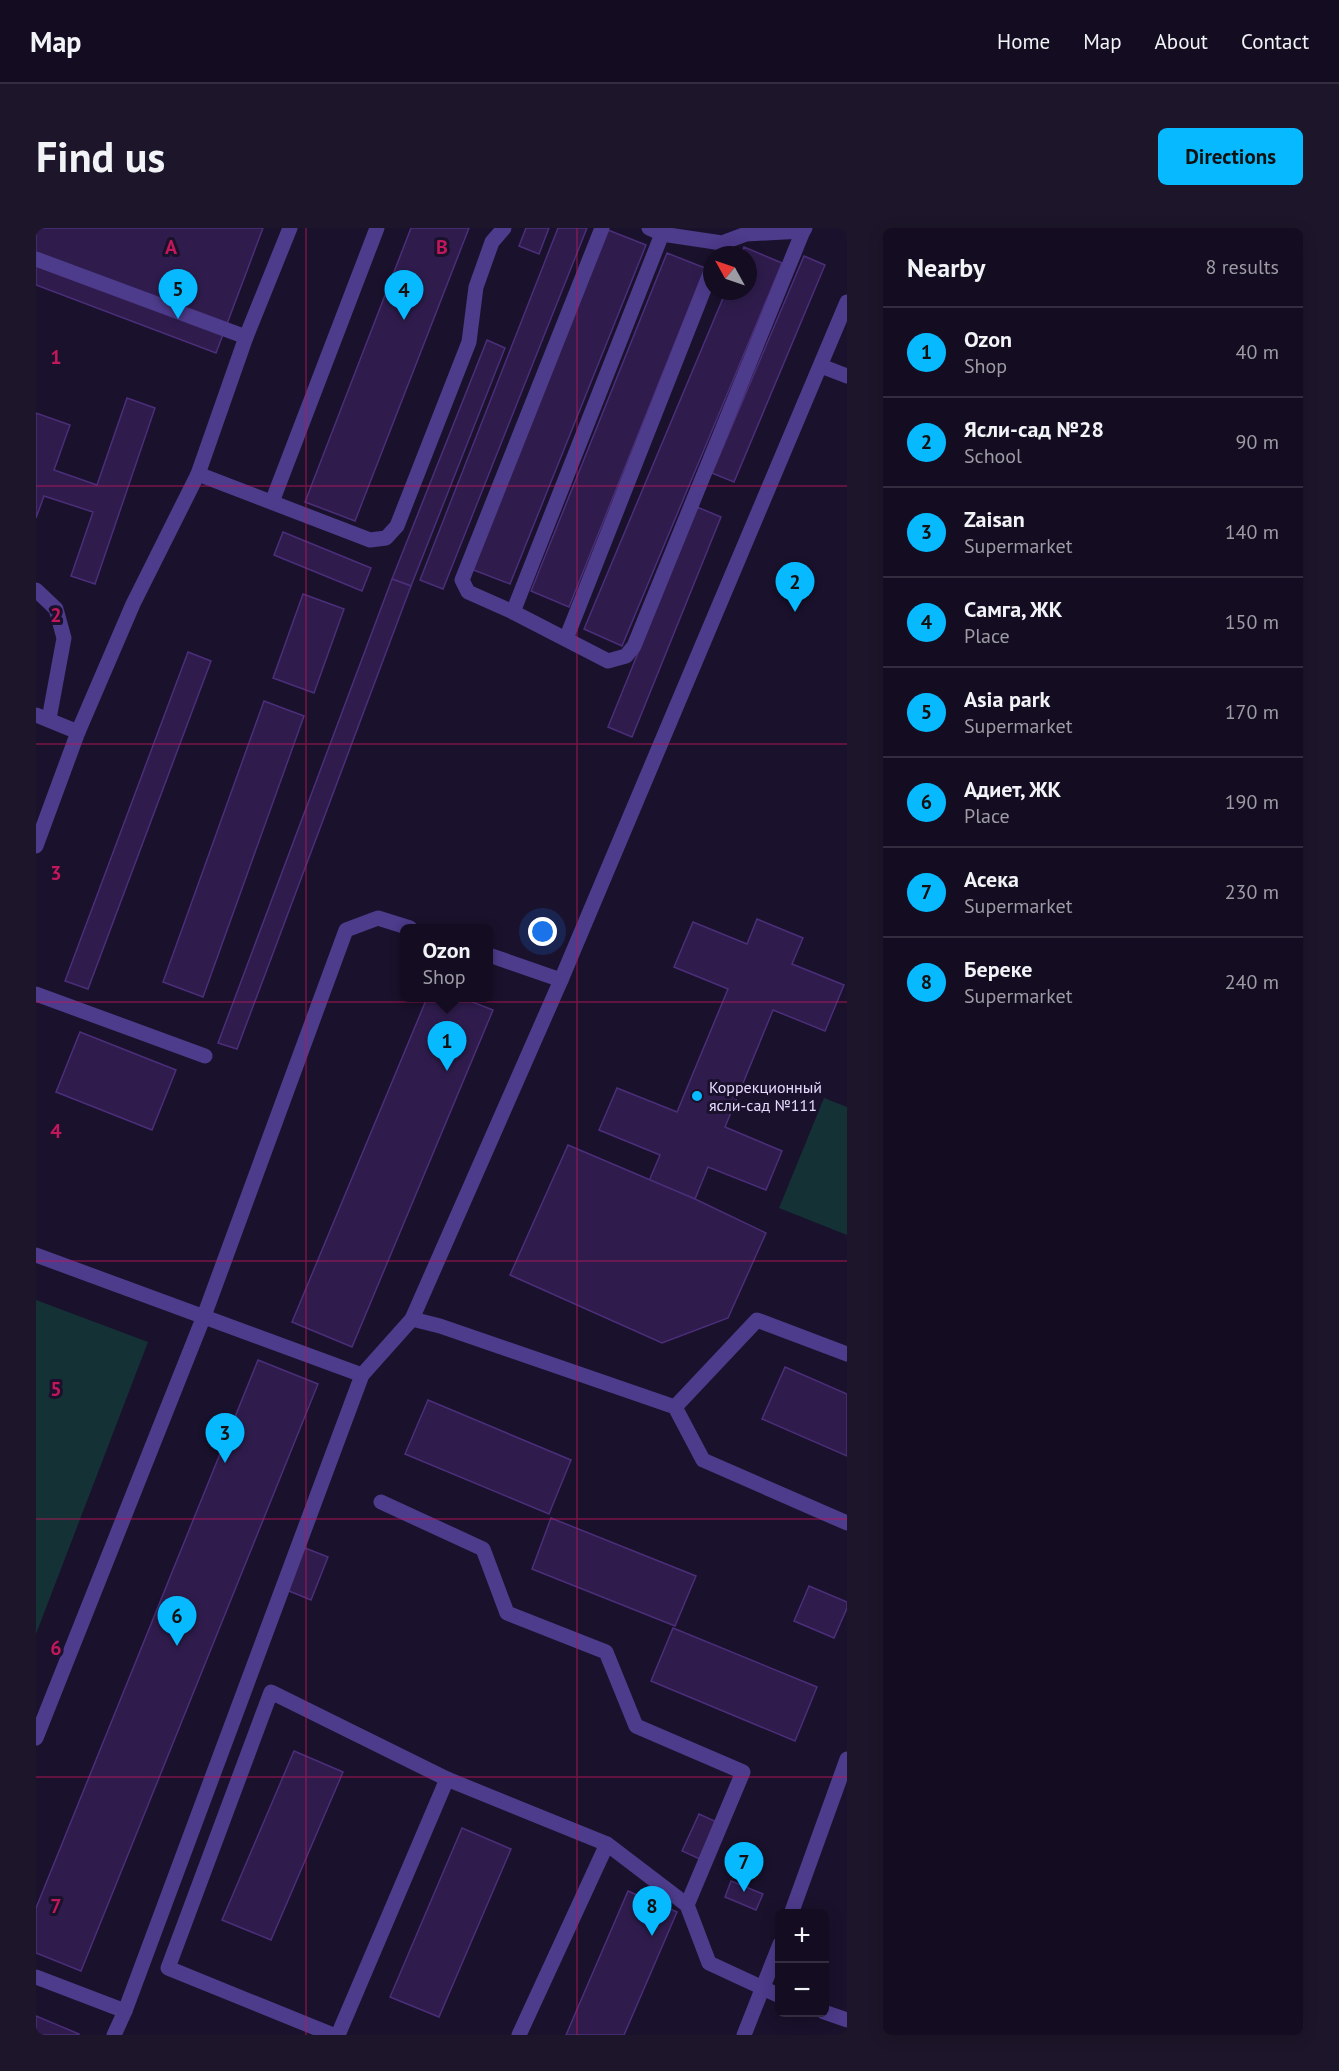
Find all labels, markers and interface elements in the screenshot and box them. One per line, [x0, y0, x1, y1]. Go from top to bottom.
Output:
text: Map [30, 23, 81, 60]
text: Home [997, 28, 1050, 55]
text: Map [1083, 28, 1122, 55]
text: About [1155, 28, 1208, 55]
text: Contact [1241, 28, 1309, 55]
button: Directions [1158, 128, 1303, 185]
text: Find us [36, 129, 165, 184]
text: A [165, 234, 178, 260]
text: B [436, 234, 448, 260]
north arrow [703, 246, 757, 300]
text: Nearby [907, 251, 985, 284]
text: 8 results [1206, 254, 1279, 280]
pin: 5 [158, 270, 198, 319]
pin: 4 [384, 270, 424, 320]
text: Ozon [964, 325, 1012, 353]
text: 1 [921, 339, 932, 365]
text: 40 m [1236, 339, 1279, 365]
text: 1 [50, 344, 62, 370]
text: Shop [964, 353, 1007, 379]
text: Ясли-сад №28 [964, 415, 1104, 443]
text: 2 [921, 429, 932, 455]
text: 90 m [1236, 429, 1279, 455]
text: School [964, 443, 1022, 469]
text: Zaisan [964, 505, 1025, 533]
text: 3 [921, 519, 932, 545]
text: 140 m [1225, 519, 1279, 545]
text: Supermarket [964, 533, 1072, 559]
pin: 2 [776, 562, 814, 612]
text: Самга, ЖК [964, 595, 1062, 623]
text: 2 [50, 602, 62, 628]
text: 4 [921, 609, 932, 635]
text: 150 m [1225, 609, 1279, 635]
text: Place [964, 623, 1010, 649]
text: Asia park [964, 685, 1050, 713]
text: 5 [921, 699, 932, 725]
text: 170 m [1225, 699, 1279, 725]
text: Supermarket [964, 713, 1072, 739]
text: Адиет, ЖК [964, 775, 1061, 803]
text: 6 [921, 789, 932, 815]
text: 190 m [1225, 789, 1279, 815]
text: Place [964, 803, 1010, 829]
text: 3 [50, 860, 62, 886]
text: Асека [964, 865, 1019, 893]
text: 7 [921, 879, 932, 905]
text: 230 m [1225, 879, 1279, 905]
text: Supermarket [964, 893, 1072, 919]
your location [528, 917, 557, 946]
popup [400, 924, 493, 1002]
text: Ozon [422, 936, 471, 964]
text: Береке [964, 955, 1032, 983]
text: Shop [422, 964, 466, 990]
text: 8 [921, 969, 932, 995]
text: 240 m [1225, 969, 1279, 995]
text: Supermarket [964, 983, 1072, 1009]
pin: 1 [428, 1022, 466, 1071]
place label: Коррекционный ясли-сад №111 [709, 1077, 822, 1115]
marker: Коррекционный ясли-сад №111 [690, 1089, 704, 1103]
text: 4 [50, 1118, 62, 1144]
text: 5 [50, 1376, 62, 1402]
pin: 3 [206, 1414, 244, 1463]
pin: 6 [158, 1596, 196, 1646]
text: 6 [50, 1635, 62, 1661]
pin: 7 [724, 1842, 764, 1892]
pin: 8 [632, 1886, 672, 1936]
text: 7 [50, 1893, 62, 1919]
map controls [775, 1909, 829, 2017]
button: + [775, 1909, 829, 1963]
button: − [775, 1963, 829, 2017]

